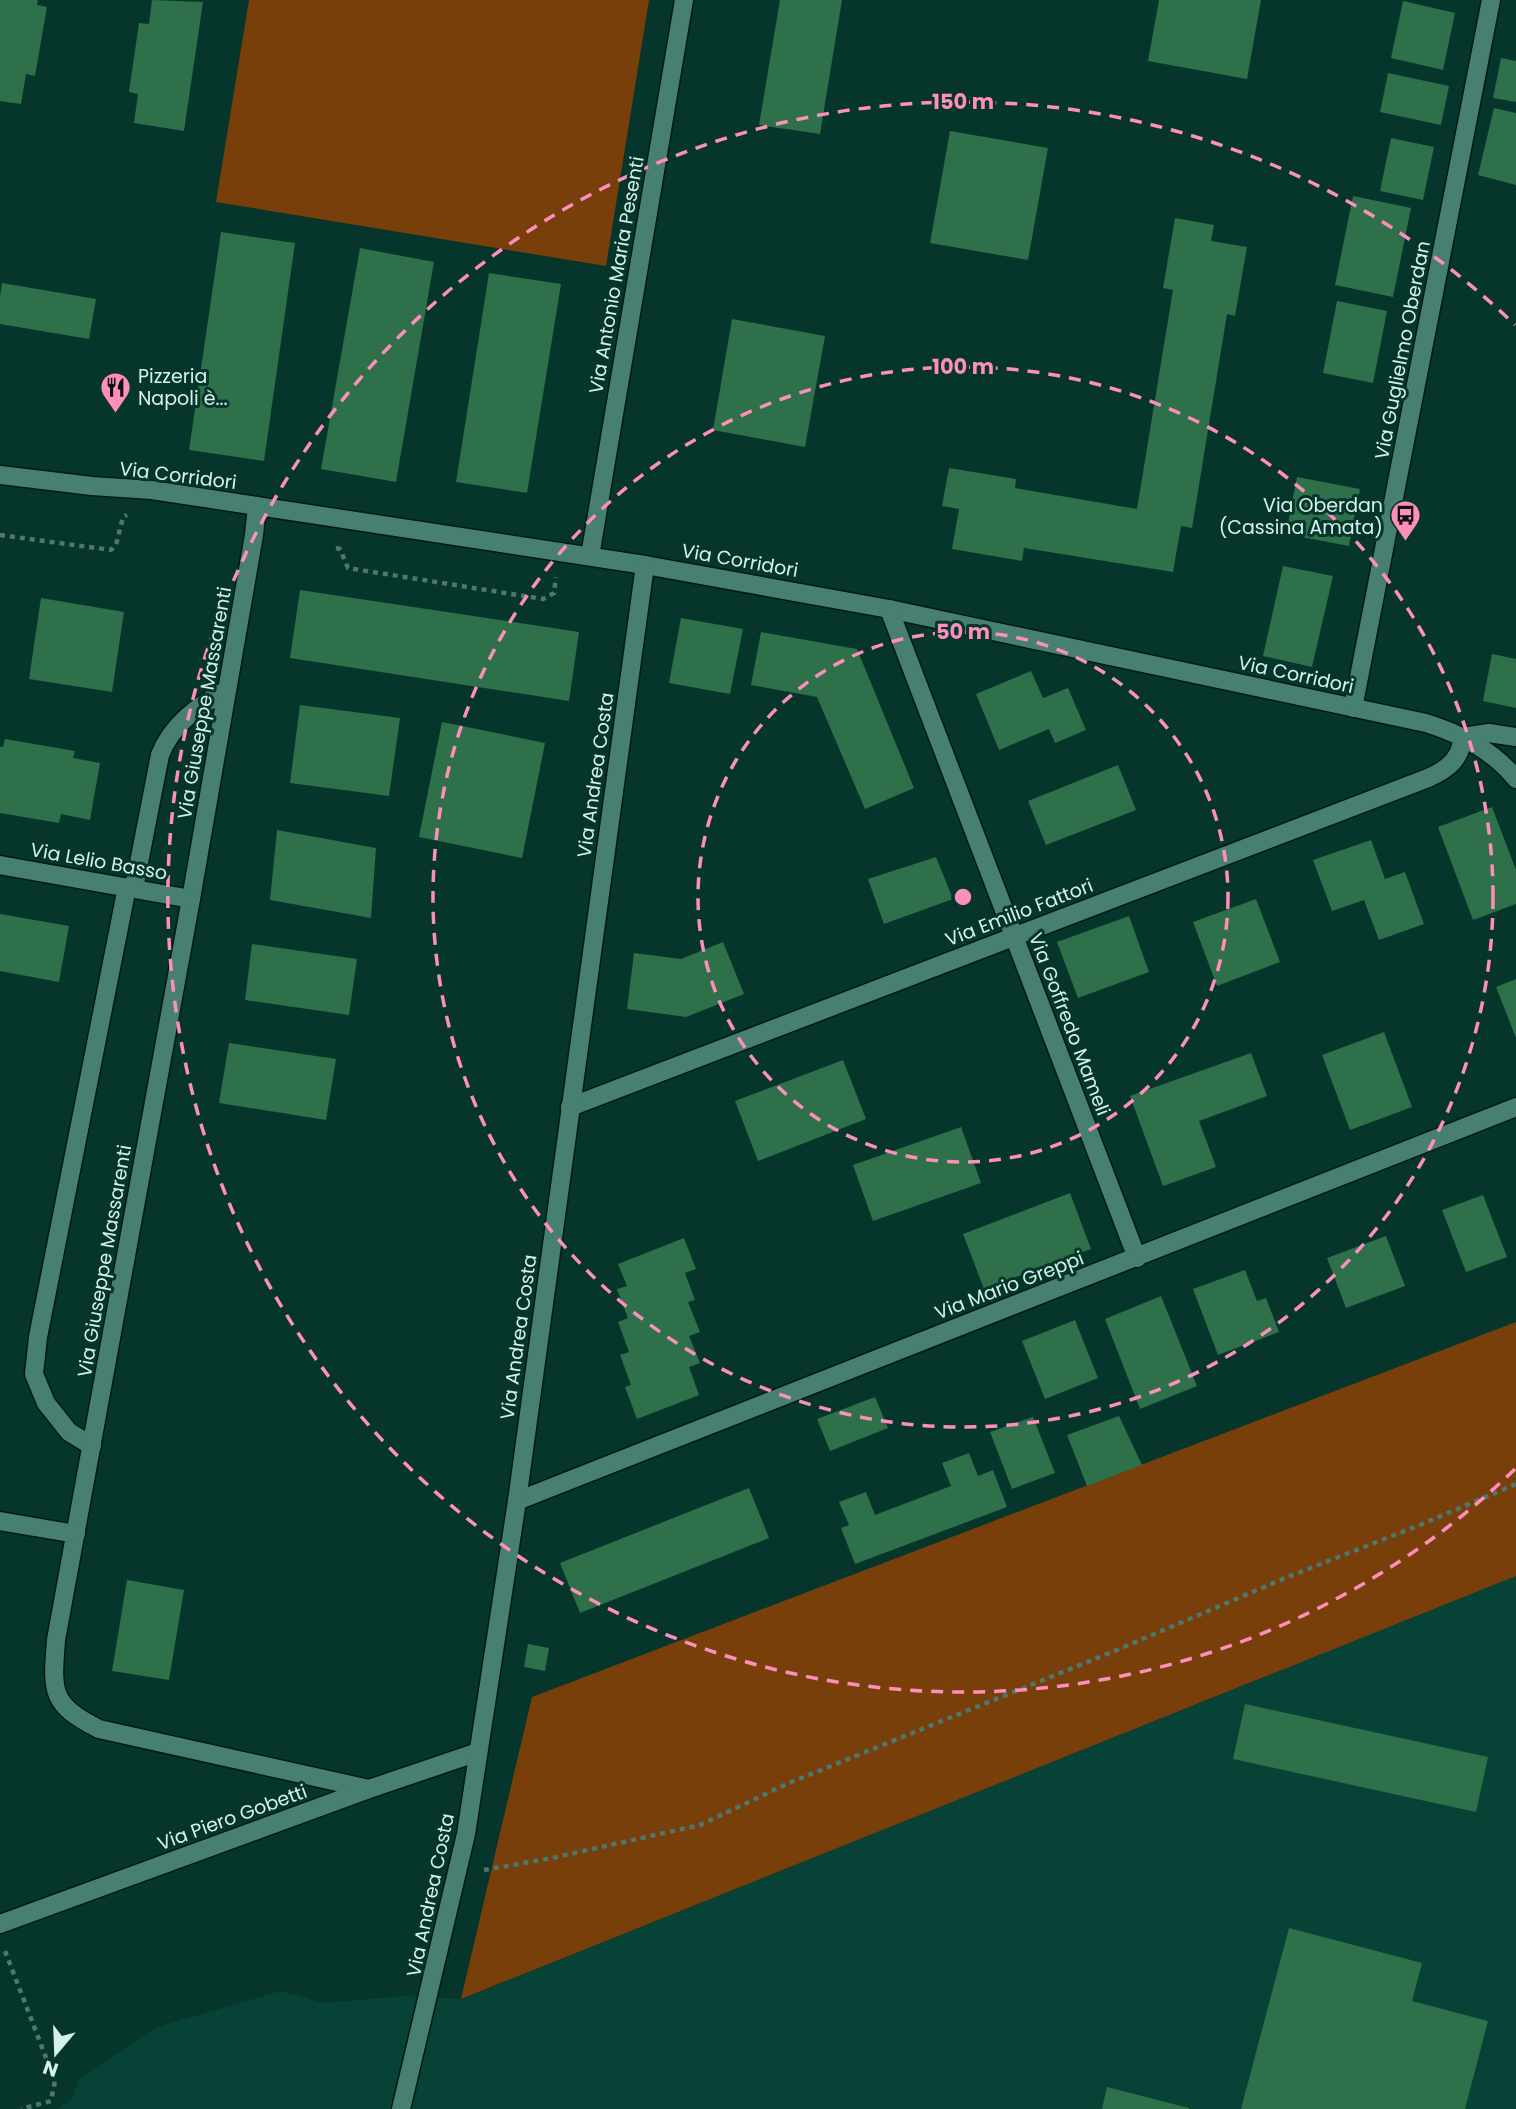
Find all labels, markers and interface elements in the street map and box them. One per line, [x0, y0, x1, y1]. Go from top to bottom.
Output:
text: 150 m [932, 87, 994, 116]
street label: Via Antonio Maria Pesenti [582, 154, 651, 396]
street label: Via Guglielmo Oberdan [1368, 238, 1437, 462]
text: 100 m [932, 352, 994, 381]
place label: Pizzeria Napoli è... [138, 363, 227, 412]
restaurant icon: Pizzeria Napoli è... [98, 370, 132, 414]
street label: Via Corridori [118, 455, 238, 496]
place label: Via Oberdan (Cassina Amata) [1219, 492, 1383, 541]
bus stop icon: Via Oberdan (Cassina Amata) [1389, 499, 1423, 543]
street label: Via Corridori [680, 537, 800, 584]
street label: Via Giuseppe Massarenti [171, 585, 238, 822]
text: 50 m [936, 617, 990, 646]
street label: Via Corridori [1235, 649, 1356, 700]
street label: Via Andrea Costa [571, 691, 620, 859]
street label: Via Lelio Basso [28, 836, 169, 887]
street label: Via Emilio Fattori [941, 872, 1097, 953]
centre of rings [951, 885, 975, 909]
street label: Via Goffredo Mameli [1022, 929, 1117, 1119]
street label: Via Giuseppe Massarenti [71, 1143, 138, 1380]
street label: Via Mario Greppi [931, 1245, 1088, 1326]
street label: Via Andrea Costa [494, 1253, 543, 1421]
street label: Via Piero Gobetti [154, 1778, 311, 1857]
street label: Via Andrea Costa [400, 1811, 461, 1979]
north arrow [21, 2018, 91, 2088]
text: N [39, 2054, 62, 2084]

